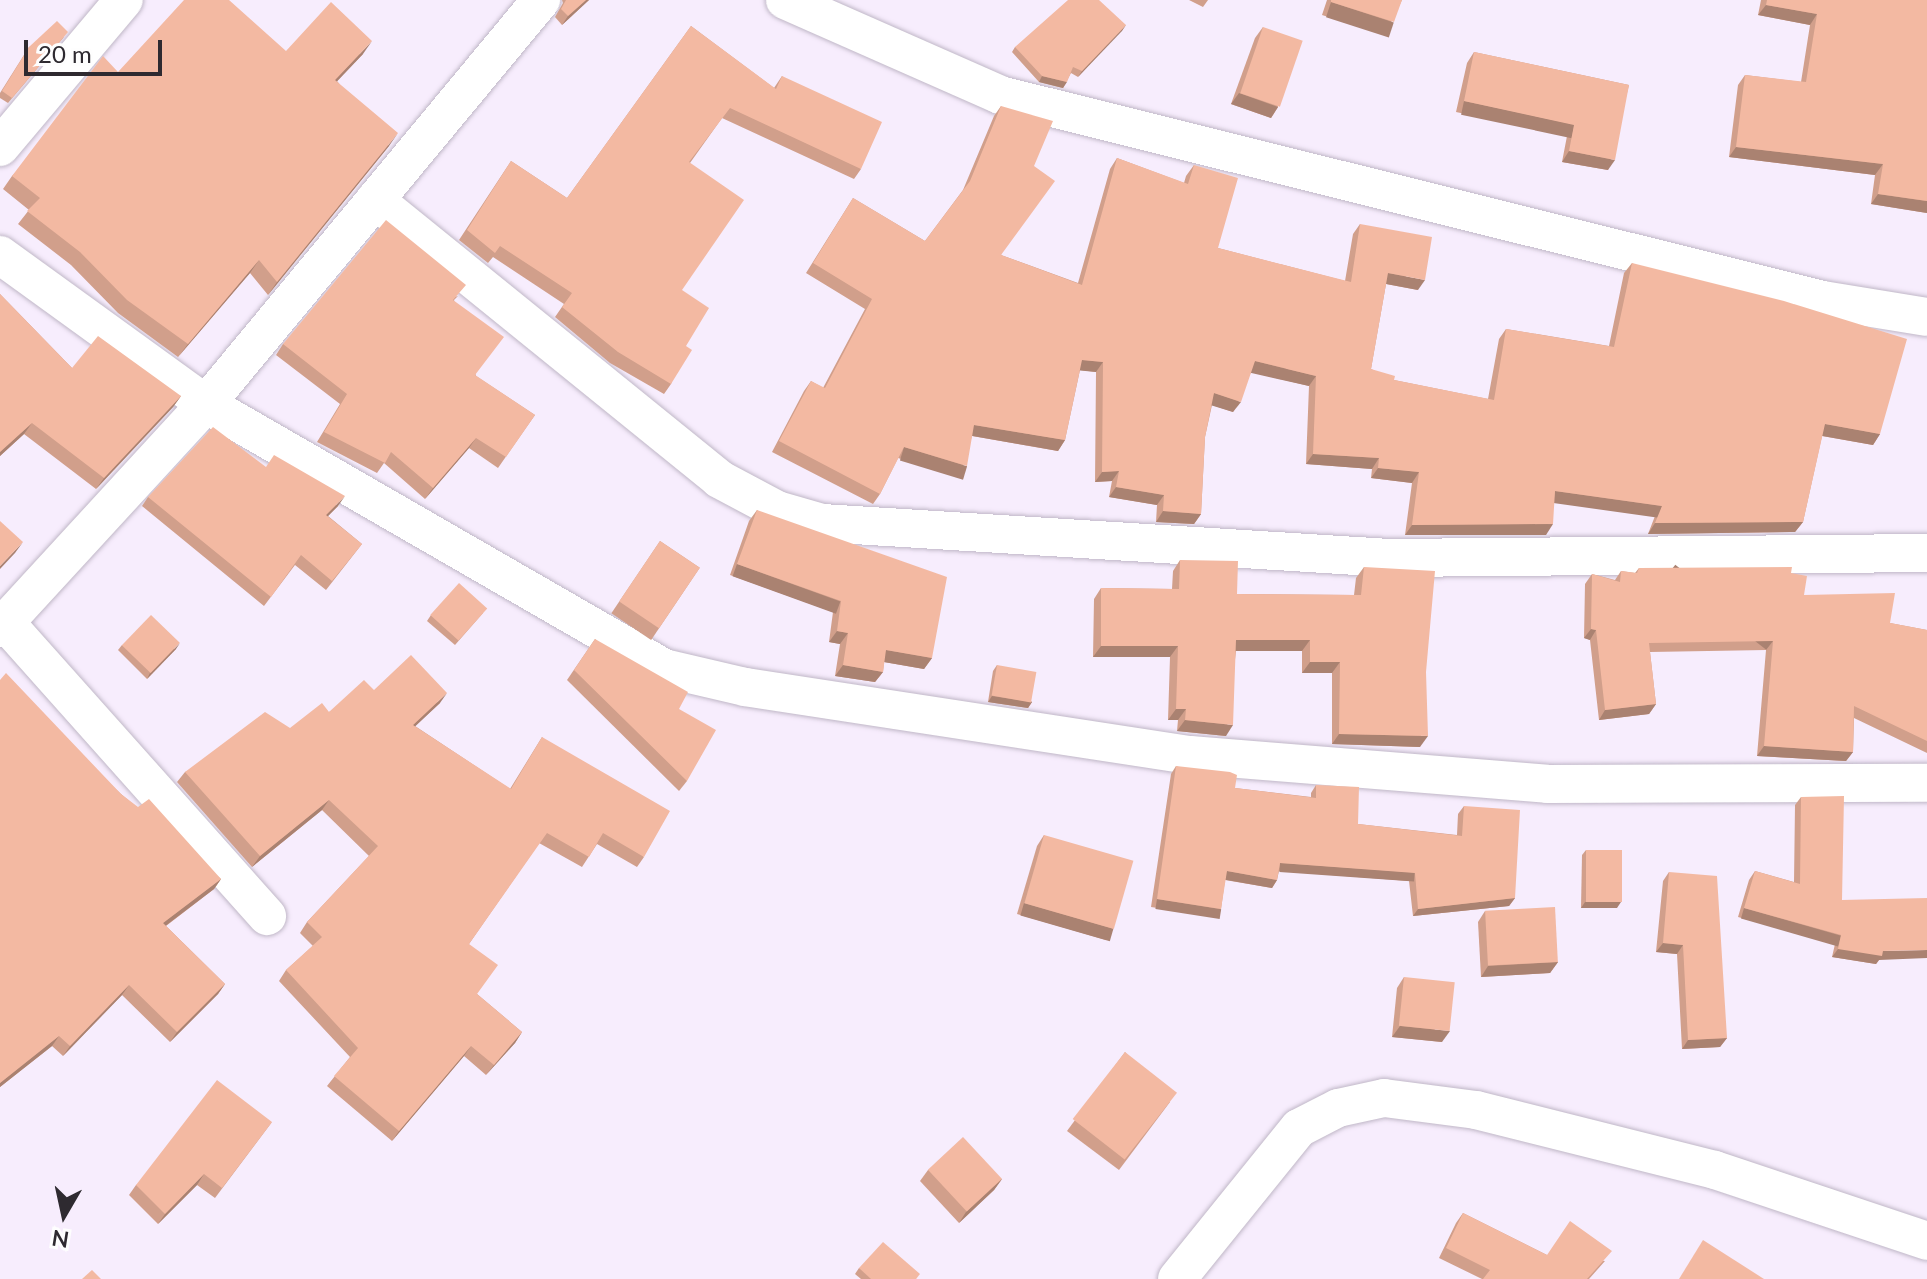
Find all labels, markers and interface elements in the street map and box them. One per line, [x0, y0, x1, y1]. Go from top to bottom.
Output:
scale bar [28, 24, 166, 74]
text: 20 m [38, 39, 92, 68]
north arrow [24, 1175, 104, 1255]
text: N [50, 1225, 71, 1254]

